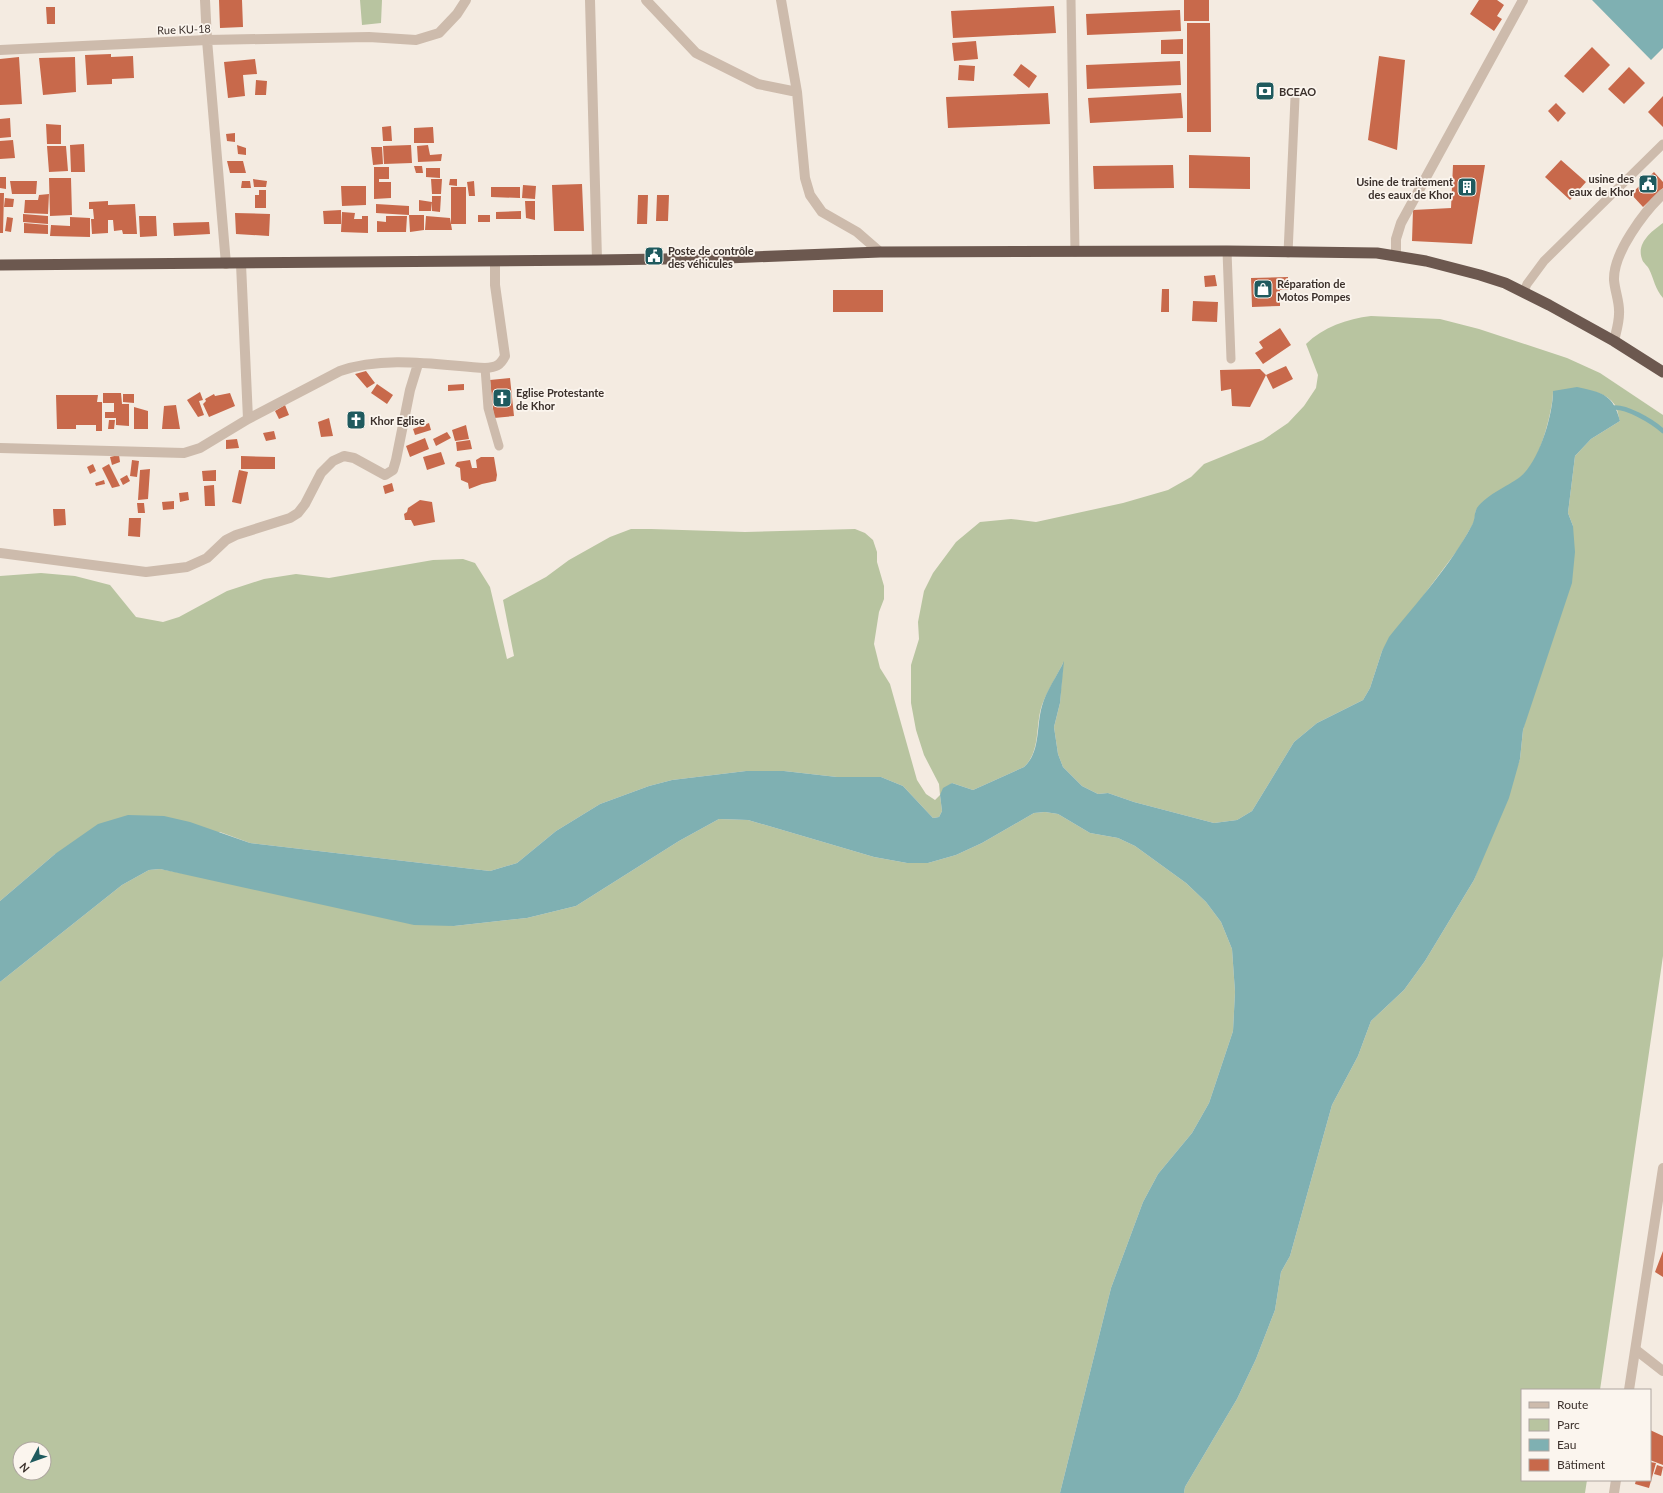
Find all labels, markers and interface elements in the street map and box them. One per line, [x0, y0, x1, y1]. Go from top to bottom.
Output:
street label: Rue KU-18 [157, 22, 211, 36]
bank icon: BCEAO [1254, 80, 1276, 102]
place label: BCEAO [1279, 85, 1316, 98]
place label: usine des eaux de Khor [1569, 172, 1635, 198]
public building icon: usine des eaux de Khor [1637, 173, 1659, 195]
place label: Usine de traitement des eaux de Khor [1356, 175, 1454, 201]
building icon: Usine de traitement des eaux de Khor [1456, 176, 1478, 198]
place label: Poste de contrôle des véhicules [668, 244, 754, 270]
public building icon: Poste de contrôle des véhicules [643, 245, 665, 267]
place label: Réparation de Motos Pompes [1277, 277, 1351, 303]
shop icon: Réparation de Motos Pompes [1252, 278, 1274, 300]
place label: Eglise Protestante de Khor [516, 386, 604, 412]
church icon: Eglise Protestante de Khor [491, 387, 513, 409]
church icon: Khor Eglise [345, 409, 367, 431]
place label: Khor Eglise [370, 414, 425, 427]
legend [1521, 1389, 1651, 1481]
text: Route [1557, 1397, 1588, 1412]
text: Parc [1557, 1417, 1580, 1432]
text: Eau [1557, 1437, 1577, 1452]
north arrow [12, 1441, 52, 1481]
text: Bâtiment [1557, 1457, 1606, 1472]
text: N [16, 1460, 32, 1475]

